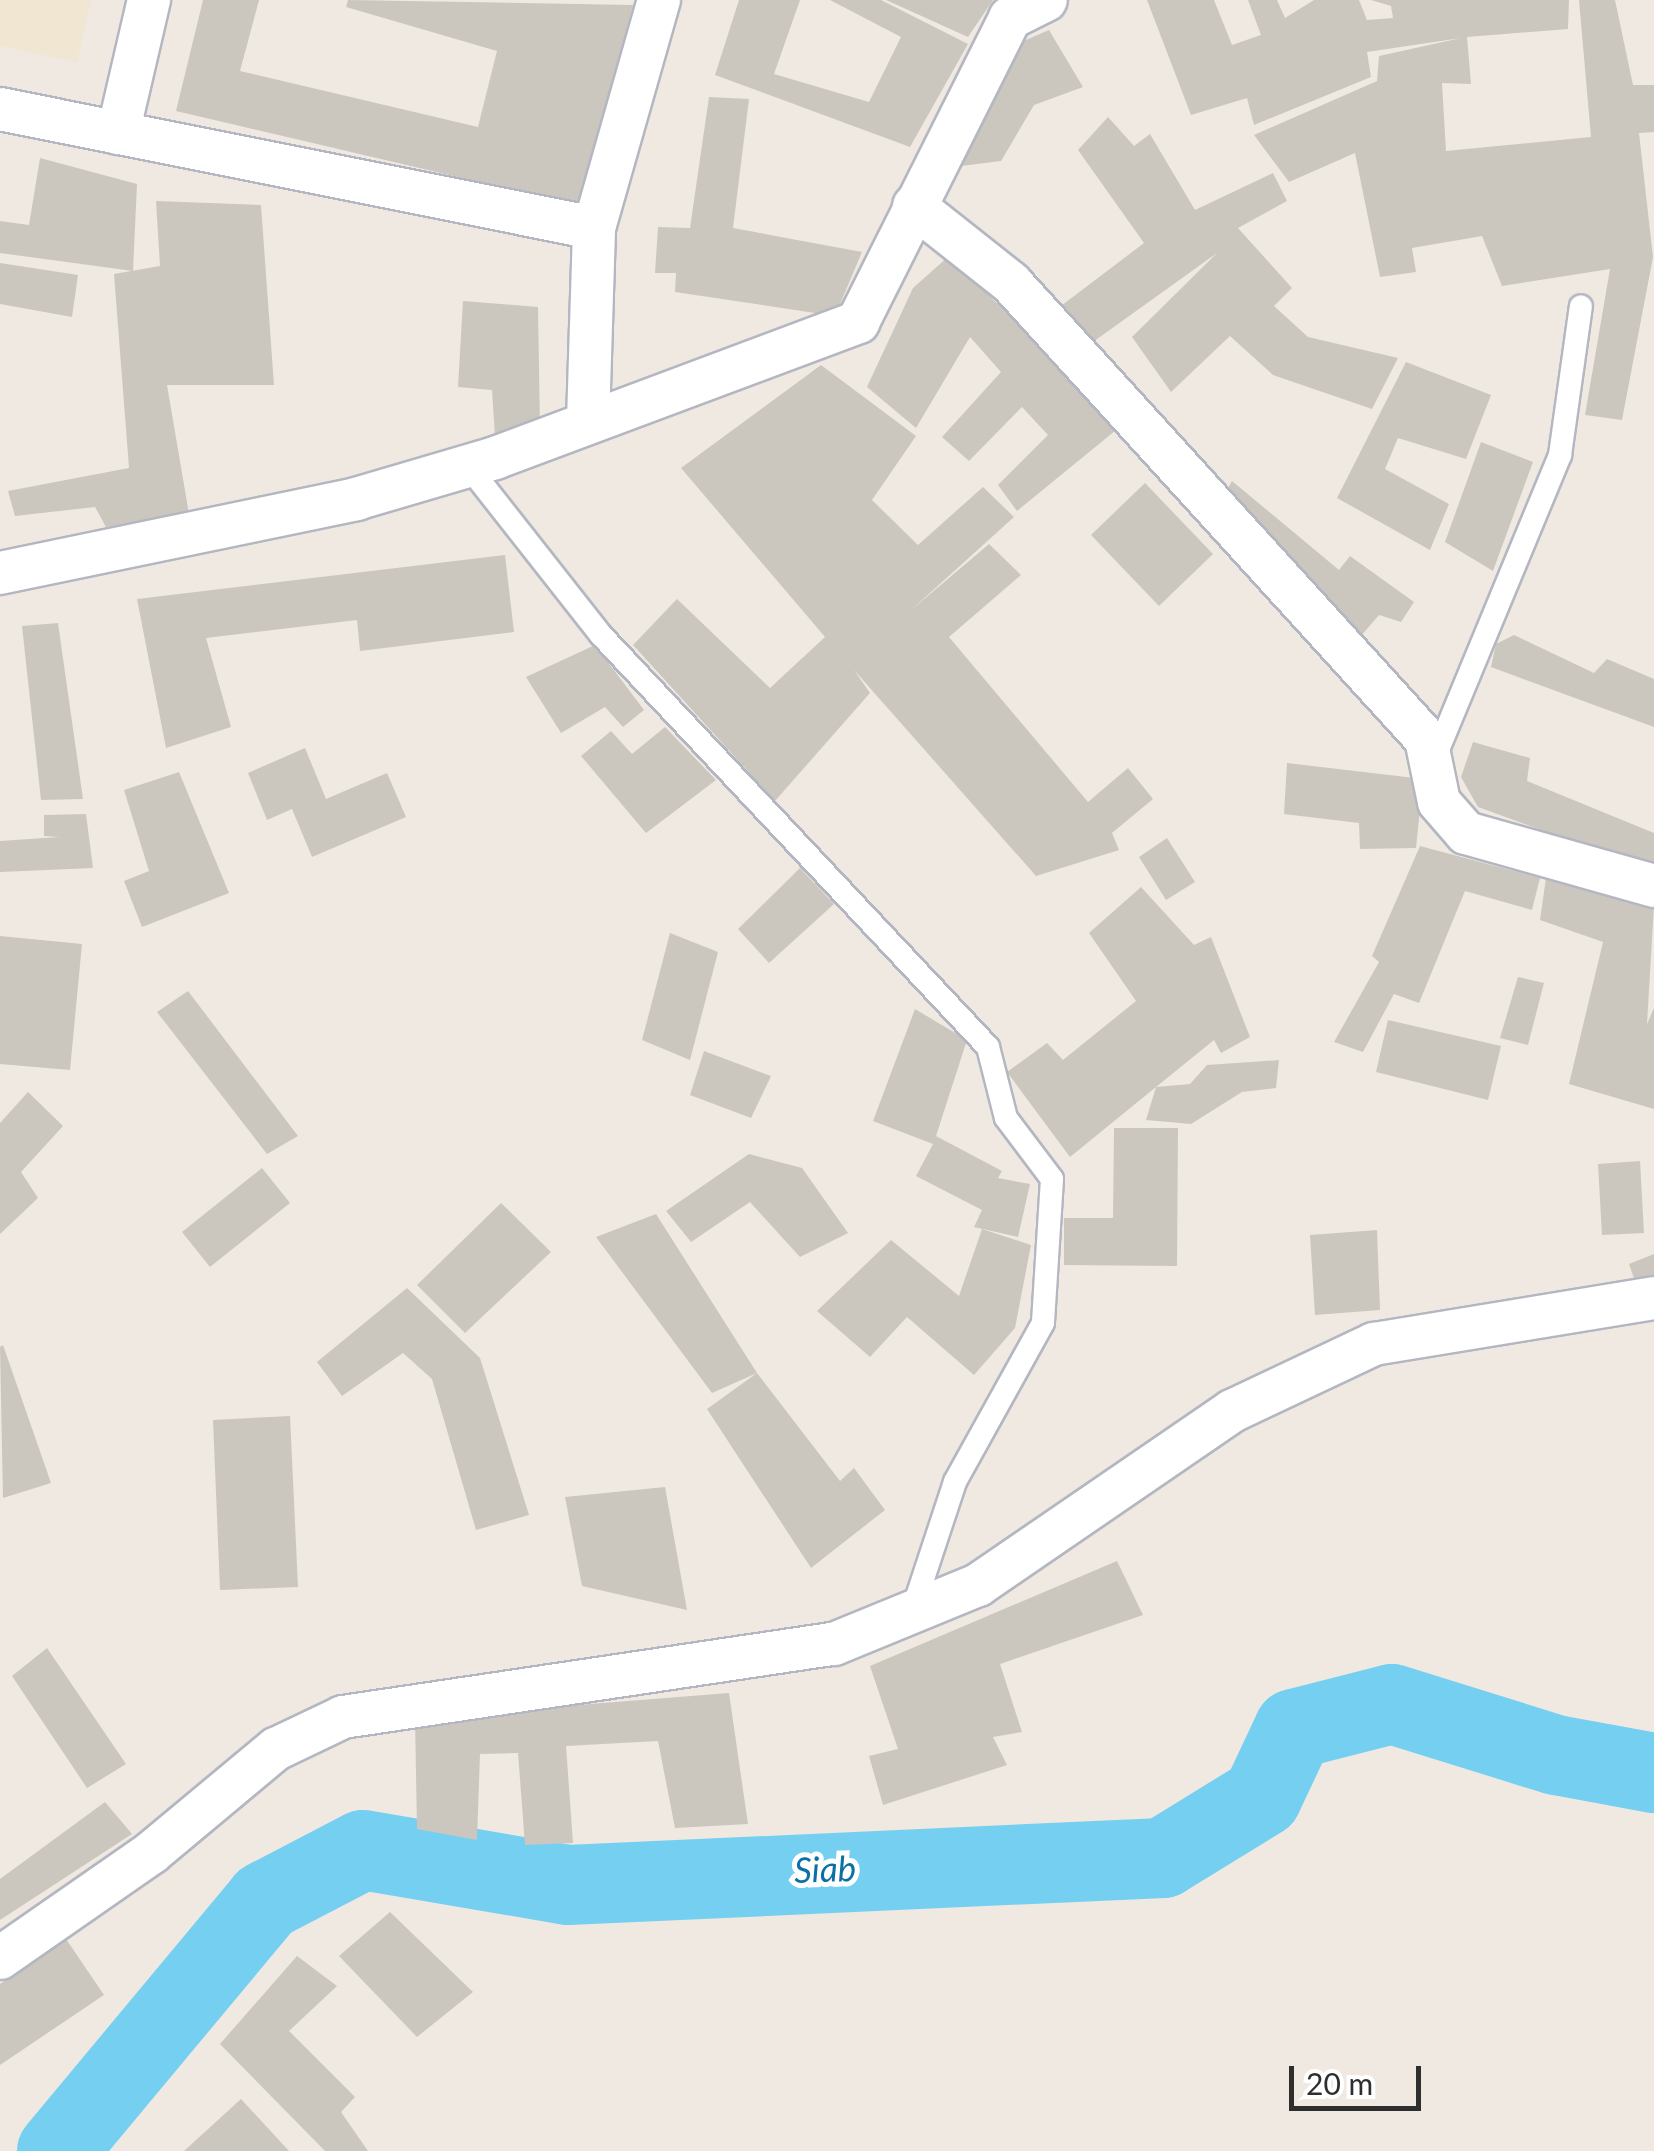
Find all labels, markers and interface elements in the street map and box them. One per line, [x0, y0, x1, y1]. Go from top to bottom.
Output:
water label: Siab [793, 1846, 857, 1890]
scale bar [1294, 2046, 1426, 2108]
text: 20 m [1306, 2065, 1373, 2101]

